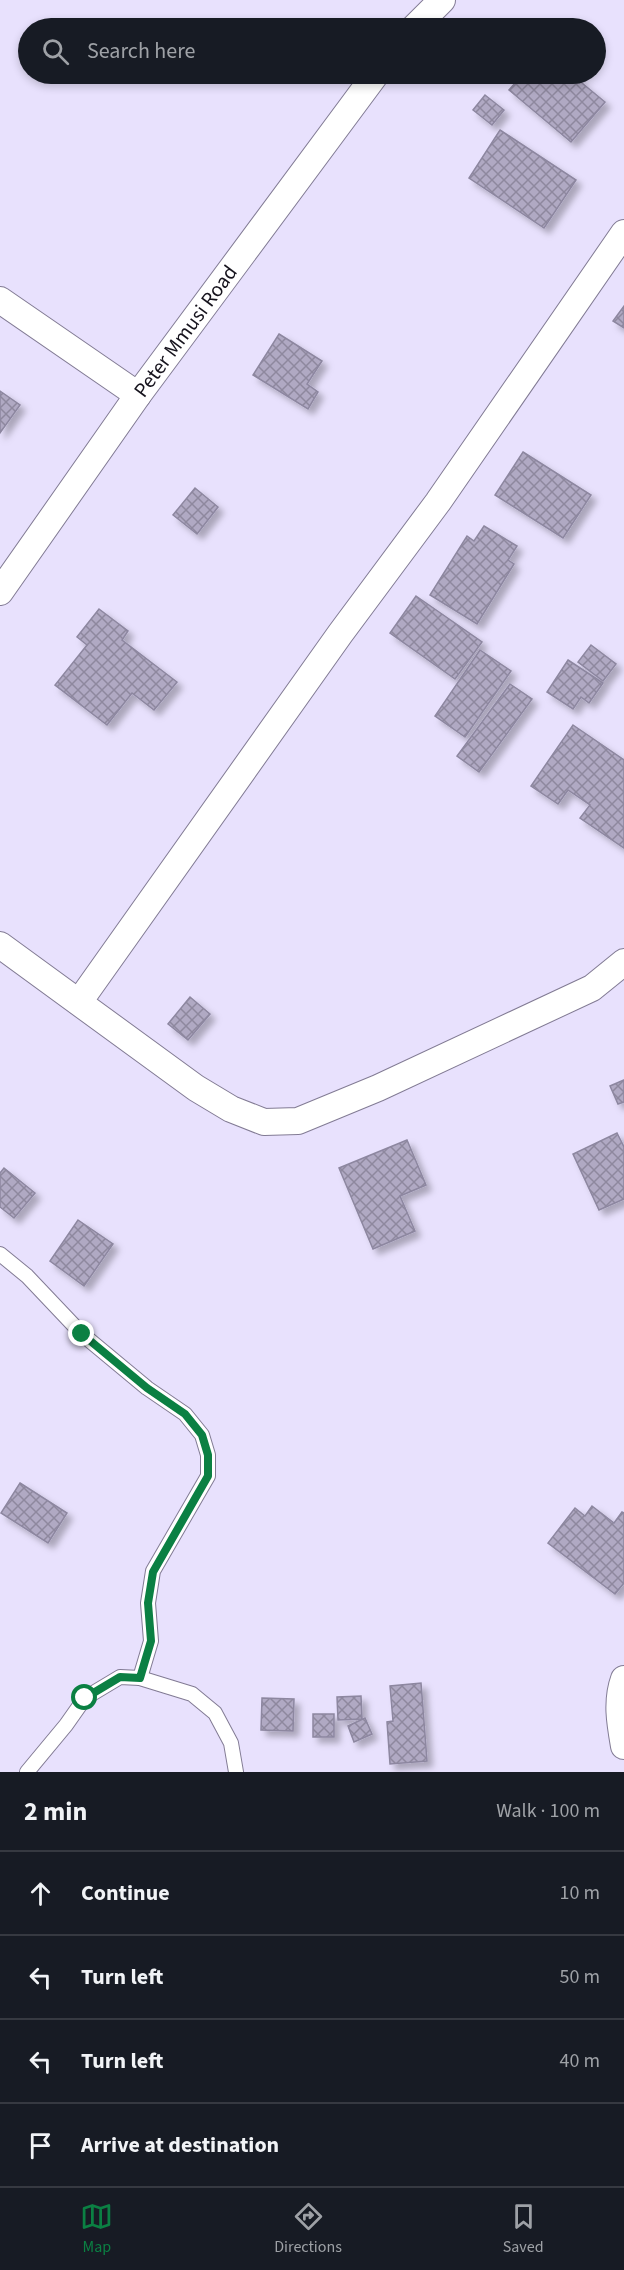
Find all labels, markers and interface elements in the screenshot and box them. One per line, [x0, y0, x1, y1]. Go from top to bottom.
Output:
search box [18, 18, 606, 84]
icon: search [39, 35, 72, 68]
text: Search here [87, 35, 195, 67]
street label: Peter Mmusi Road [126, 259, 244, 403]
route end [68, 1320, 94, 1346]
route start [71, 1684, 97, 1710]
text: 2 min [24, 1793, 87, 1830]
text: Walk · 100 m [496, 1797, 600, 1825]
icon: ahead [24, 1877, 57, 1910]
text: Continue [81, 1877, 170, 1909]
text: 10 m [560, 1879, 600, 1907]
icon: left [24, 1961, 57, 1994]
text: Turn left [81, 1961, 163, 1993]
text: 50 m [560, 1963, 600, 1991]
icon: left [24, 2045, 57, 2078]
text: Turn left [81, 2045, 163, 2077]
text: 40 m [560, 2047, 600, 2075]
icon: arrive [24, 2129, 57, 2162]
text: Arrive at destination [81, 2129, 279, 2161]
tab: Map [80, 2200, 113, 2258]
tab: Directions [274, 2200, 342, 2258]
tab: Saved [503, 2200, 544, 2258]

